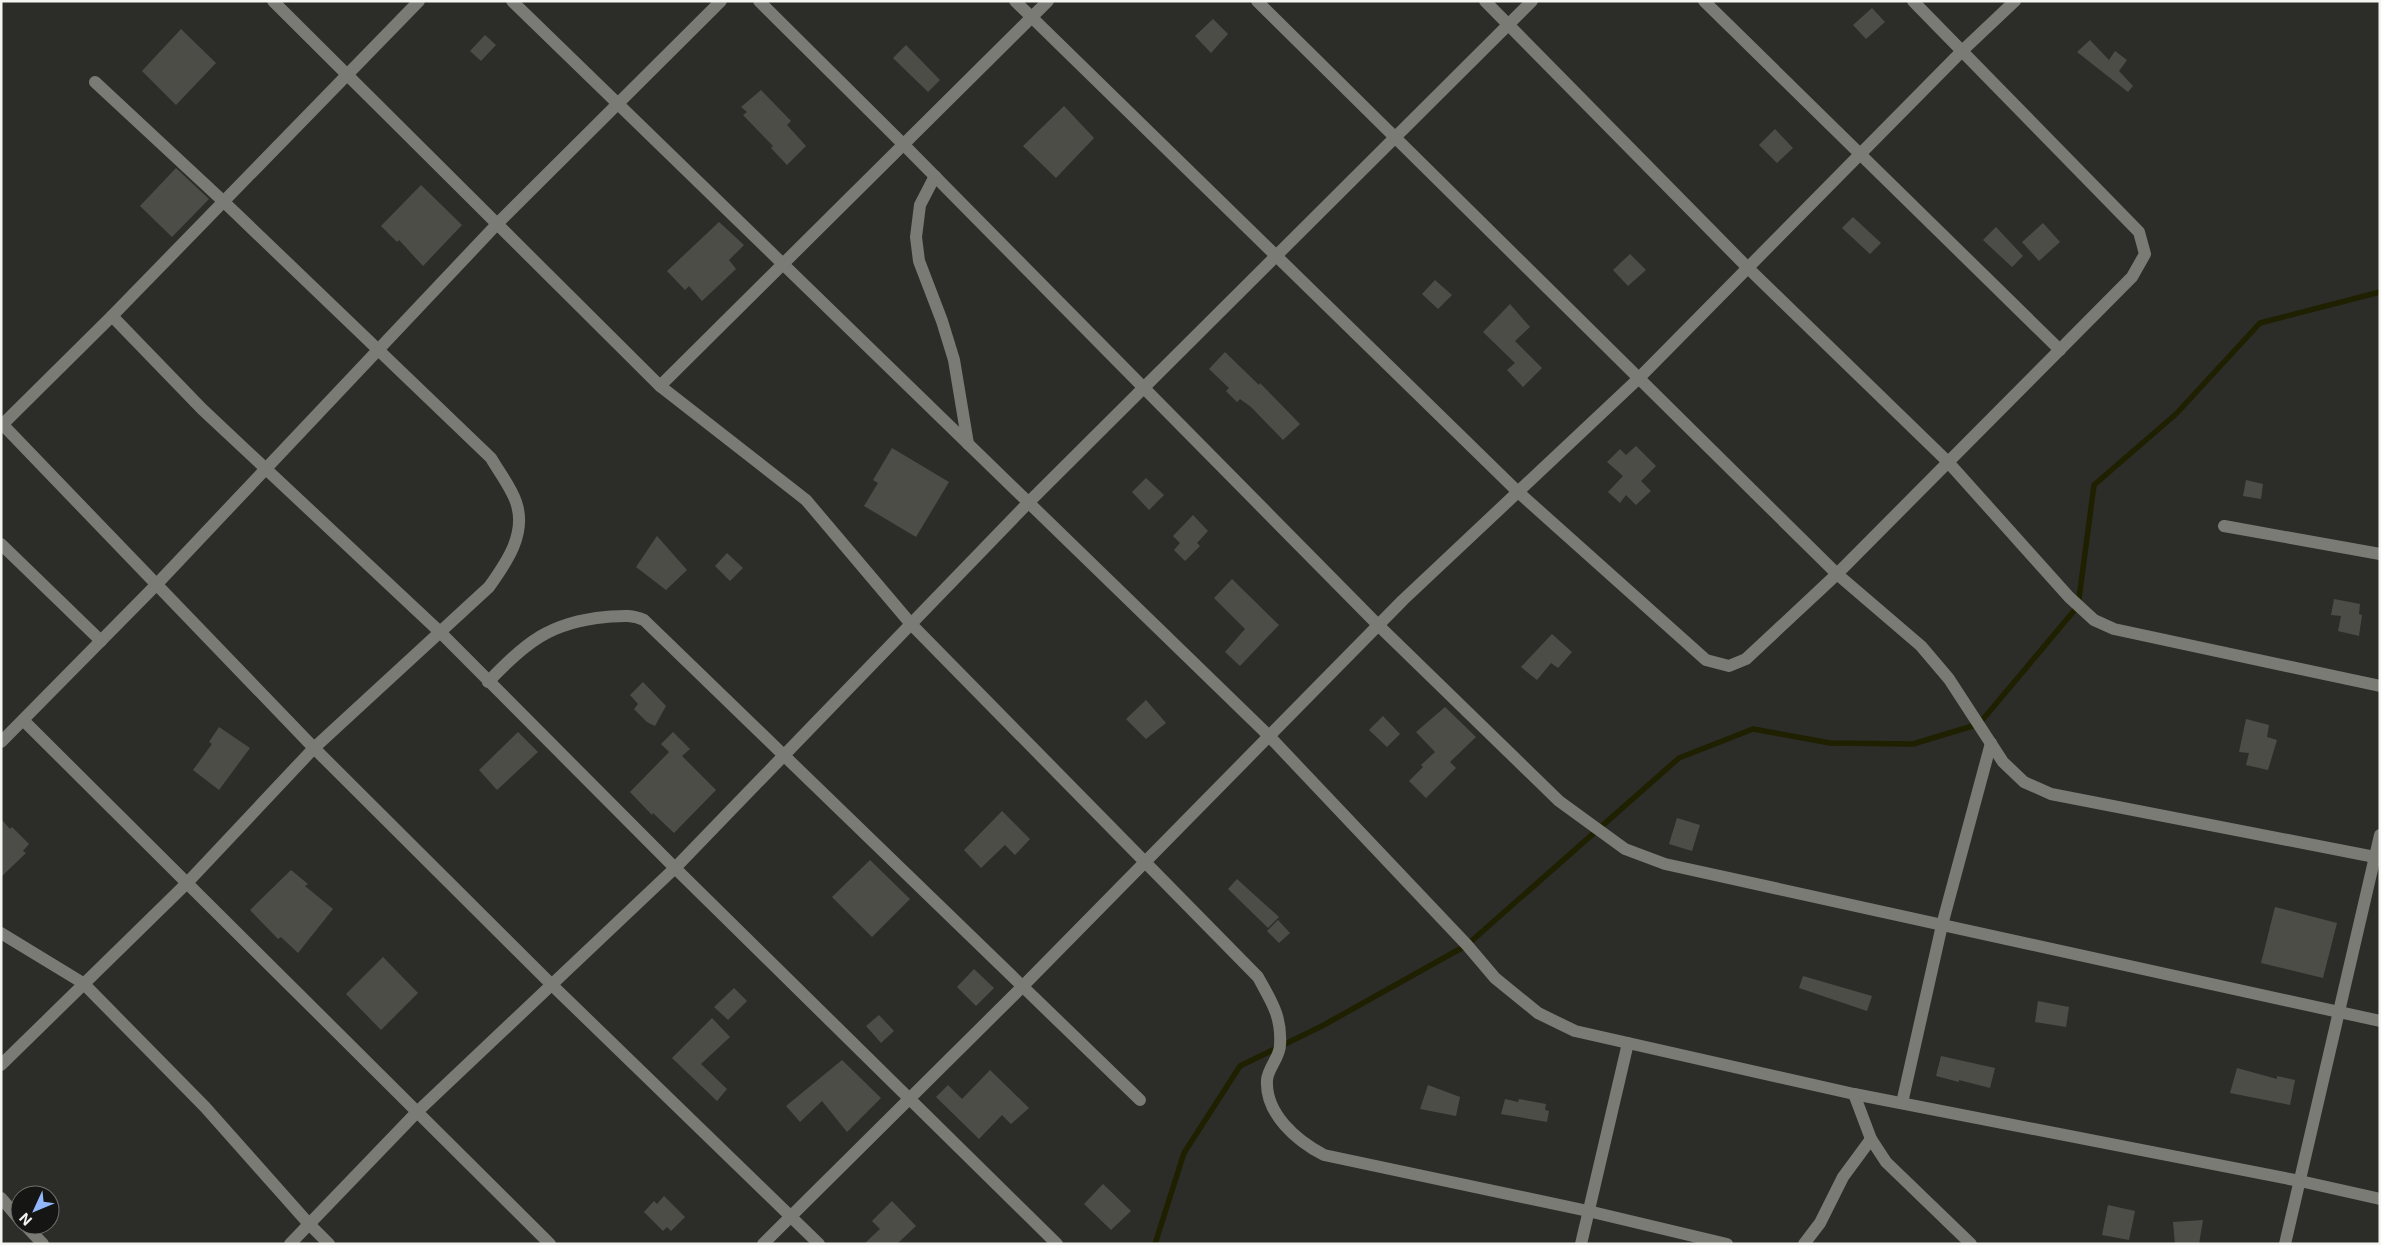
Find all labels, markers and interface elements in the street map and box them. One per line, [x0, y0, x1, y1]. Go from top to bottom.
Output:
north arrow [10, 1185, 60, 1235]
text: N [15, 1210, 35, 1229]

